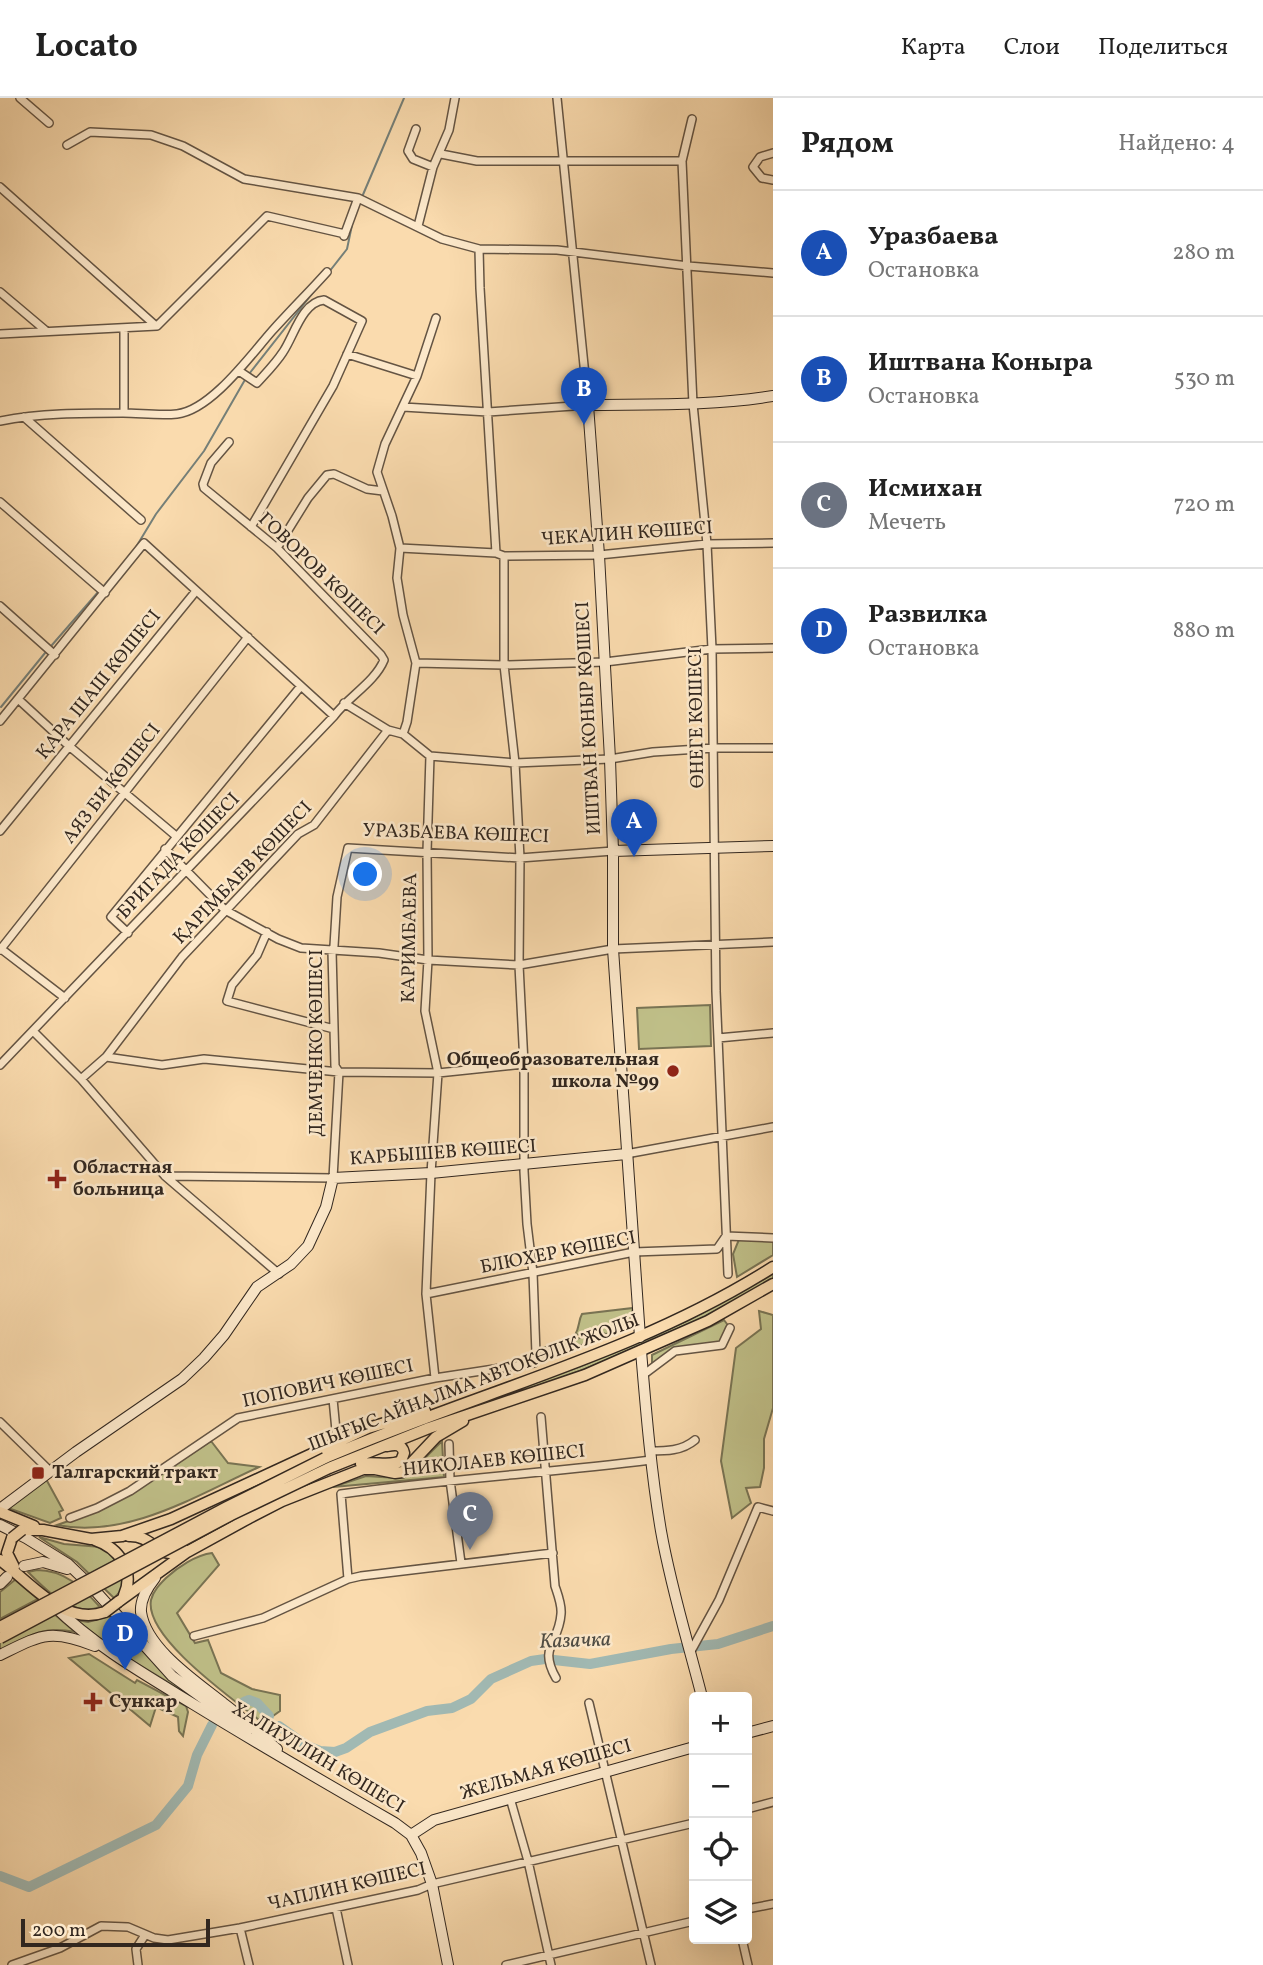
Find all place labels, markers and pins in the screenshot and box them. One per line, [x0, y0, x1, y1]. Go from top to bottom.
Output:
pin: B [561, 367, 607, 425]
pin: A [611, 799, 657, 857]
place label: Общеобразовательная школа №99 [447, 1047, 659, 1095]
marker: Общеобразовательная школа №99 [665, 1063, 681, 1079]
place label: Областная больница [73, 1155, 173, 1203]
marker: Областная больница [47, 1169, 67, 1189]
place label: Талгарский тракт [52, 1460, 219, 1486]
marker: Талгарский тракт [30, 1465, 46, 1481]
pin: C [447, 1492, 493, 1550]
pin: D [102, 1612, 148, 1670]
place label: Сункар [109, 1689, 177, 1715]
marker: Сункар [83, 1692, 103, 1712]

